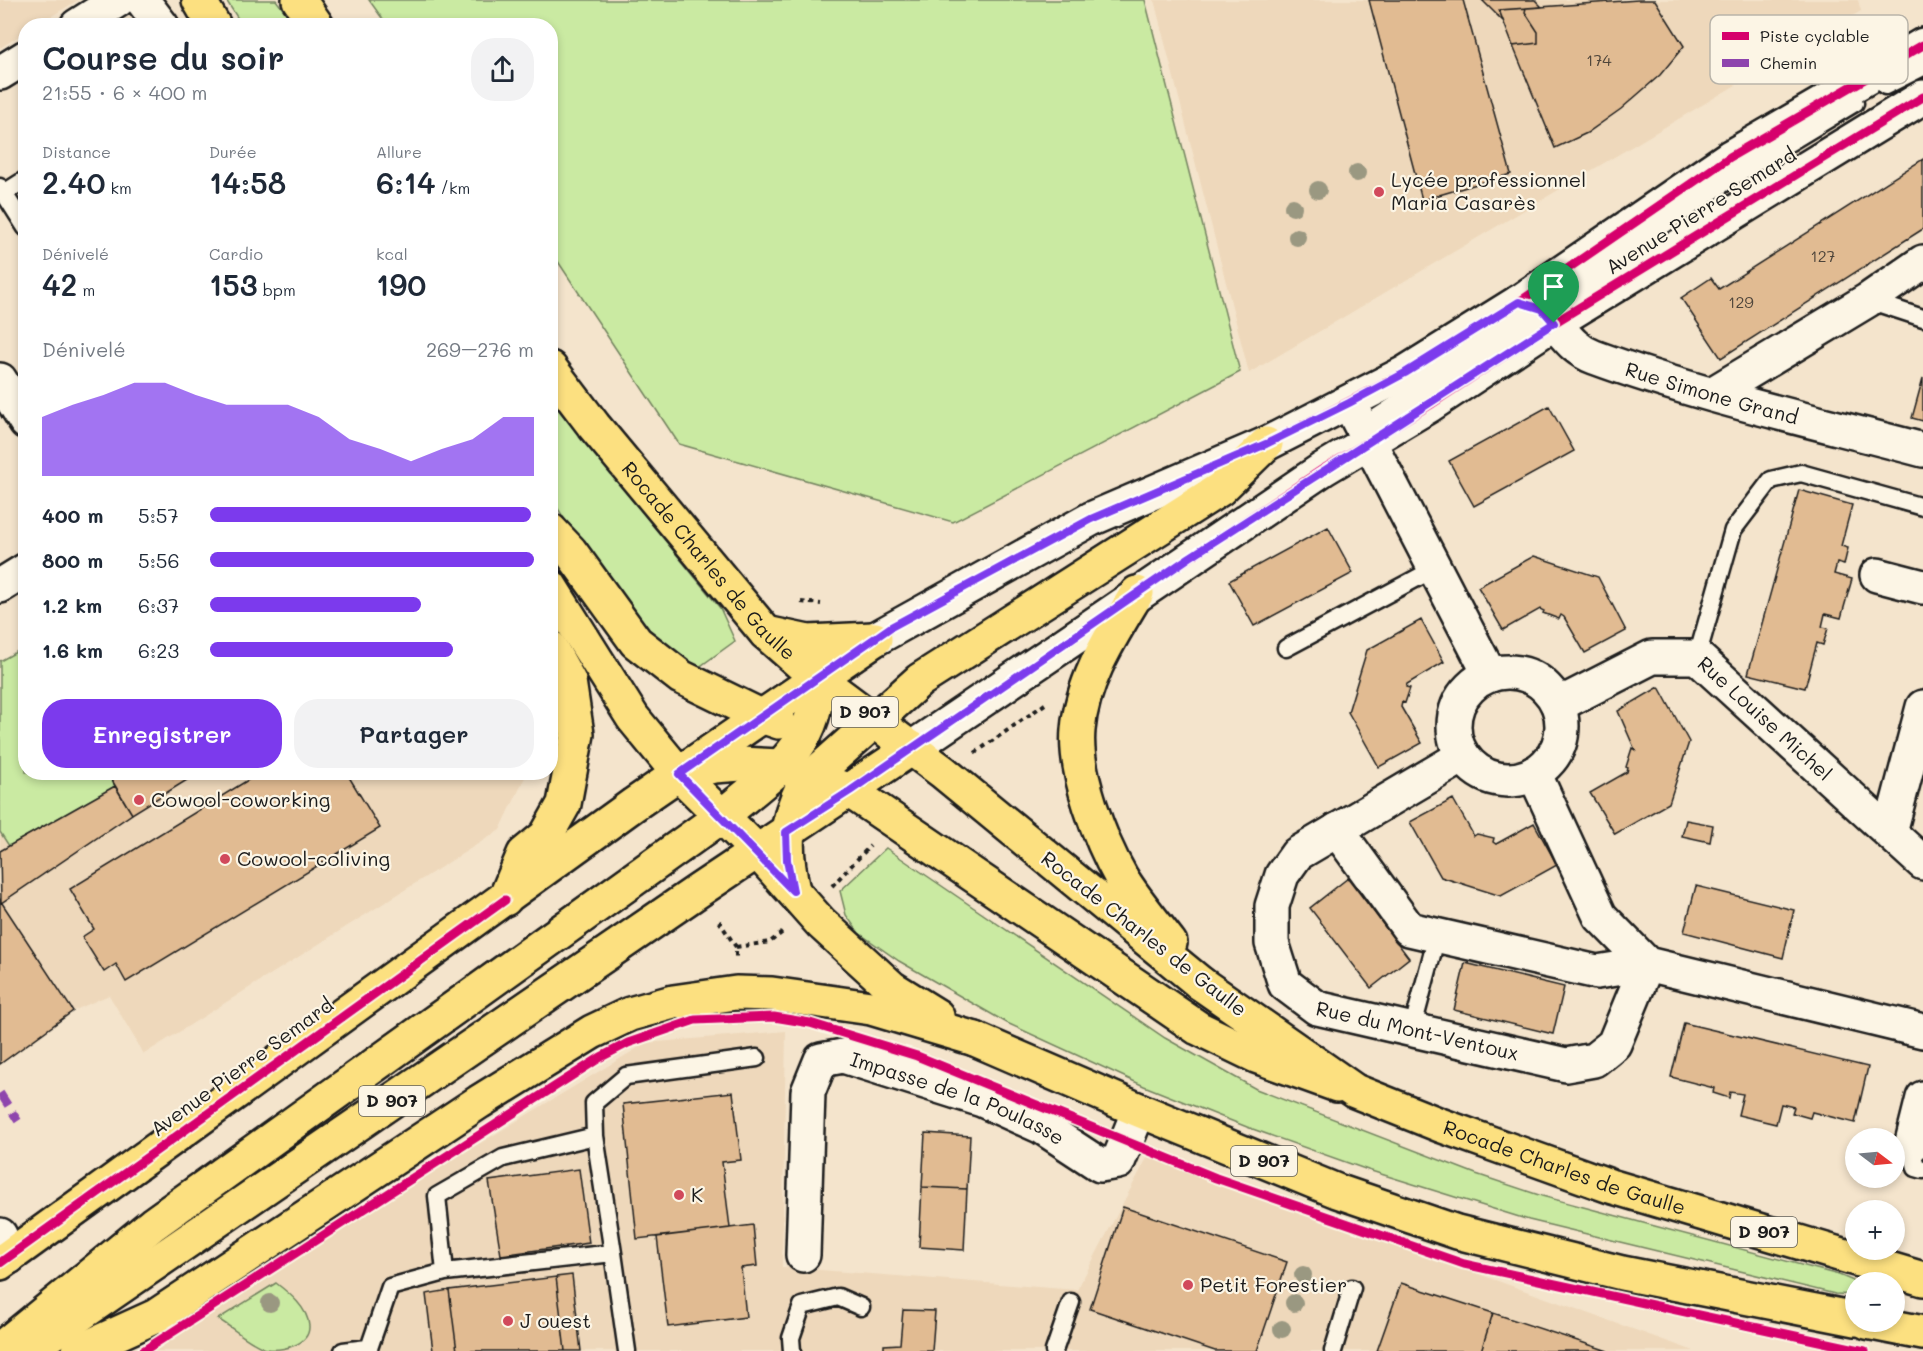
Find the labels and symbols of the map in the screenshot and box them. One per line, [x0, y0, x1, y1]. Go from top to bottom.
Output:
legend [1710, 15, 1908, 84]
text: Piste cyclable [1760, 25, 1870, 46]
house number: 174 [1586, 49, 1612, 70]
text: Chemin [1760, 52, 1817, 73]
street label: Avenue Pierre Semard [1600, 141, 1801, 279]
place label: Lycée professionnel Maria Casarès [1391, 166, 1586, 215]
marker: Lycée professionnel Maria Casarès [1372, 185, 1386, 199]
house number: 127 [1811, 245, 1836, 266]
pin [1528, 261, 1579, 323]
house number: 129 [1728, 291, 1754, 312]
street label: Rue Simone Grand [1622, 355, 1801, 429]
street label: Rocade Charles de Gaulle [617, 456, 802, 665]
street label: Rue Louise Michel [1693, 650, 1838, 786]
road number: D 907 [832, 697, 898, 727]
place label: Cowool-coworking [151, 786, 330, 812]
marker: Cowool-coworking [132, 793, 146, 807]
place label: Cowool-coliving [237, 845, 390, 871]
street label: Rocade Charles de Gaulle [1037, 845, 1253, 1022]
marker: Cowool-coliving [218, 852, 232, 866]
street label: Avenue Pierre Semard [145, 991, 338, 1141]
street label: Rue du Mont-Ventoux [1314, 994, 1521, 1066]
street label: Impasse de la Poulasse [847, 1045, 1070, 1150]
road number: D 907 [359, 1086, 425, 1116]
street label: Rocade Charles de Gaulle [1440, 1113, 1689, 1220]
north arrow [1845, 1128, 1905, 1188]
road number: D 907 [1231, 1146, 1297, 1176]
place label: K [691, 1181, 703, 1207]
marker: K [672, 1188, 686, 1202]
road number: D 907 [1731, 1217, 1797, 1247]
place label: Petit Forestier [1200, 1271, 1347, 1297]
marker: Petit Forestier [1181, 1278, 1195, 1292]
place label: J ouest [520, 1307, 591, 1333]
marker: J ouest [501, 1314, 515, 1328]

